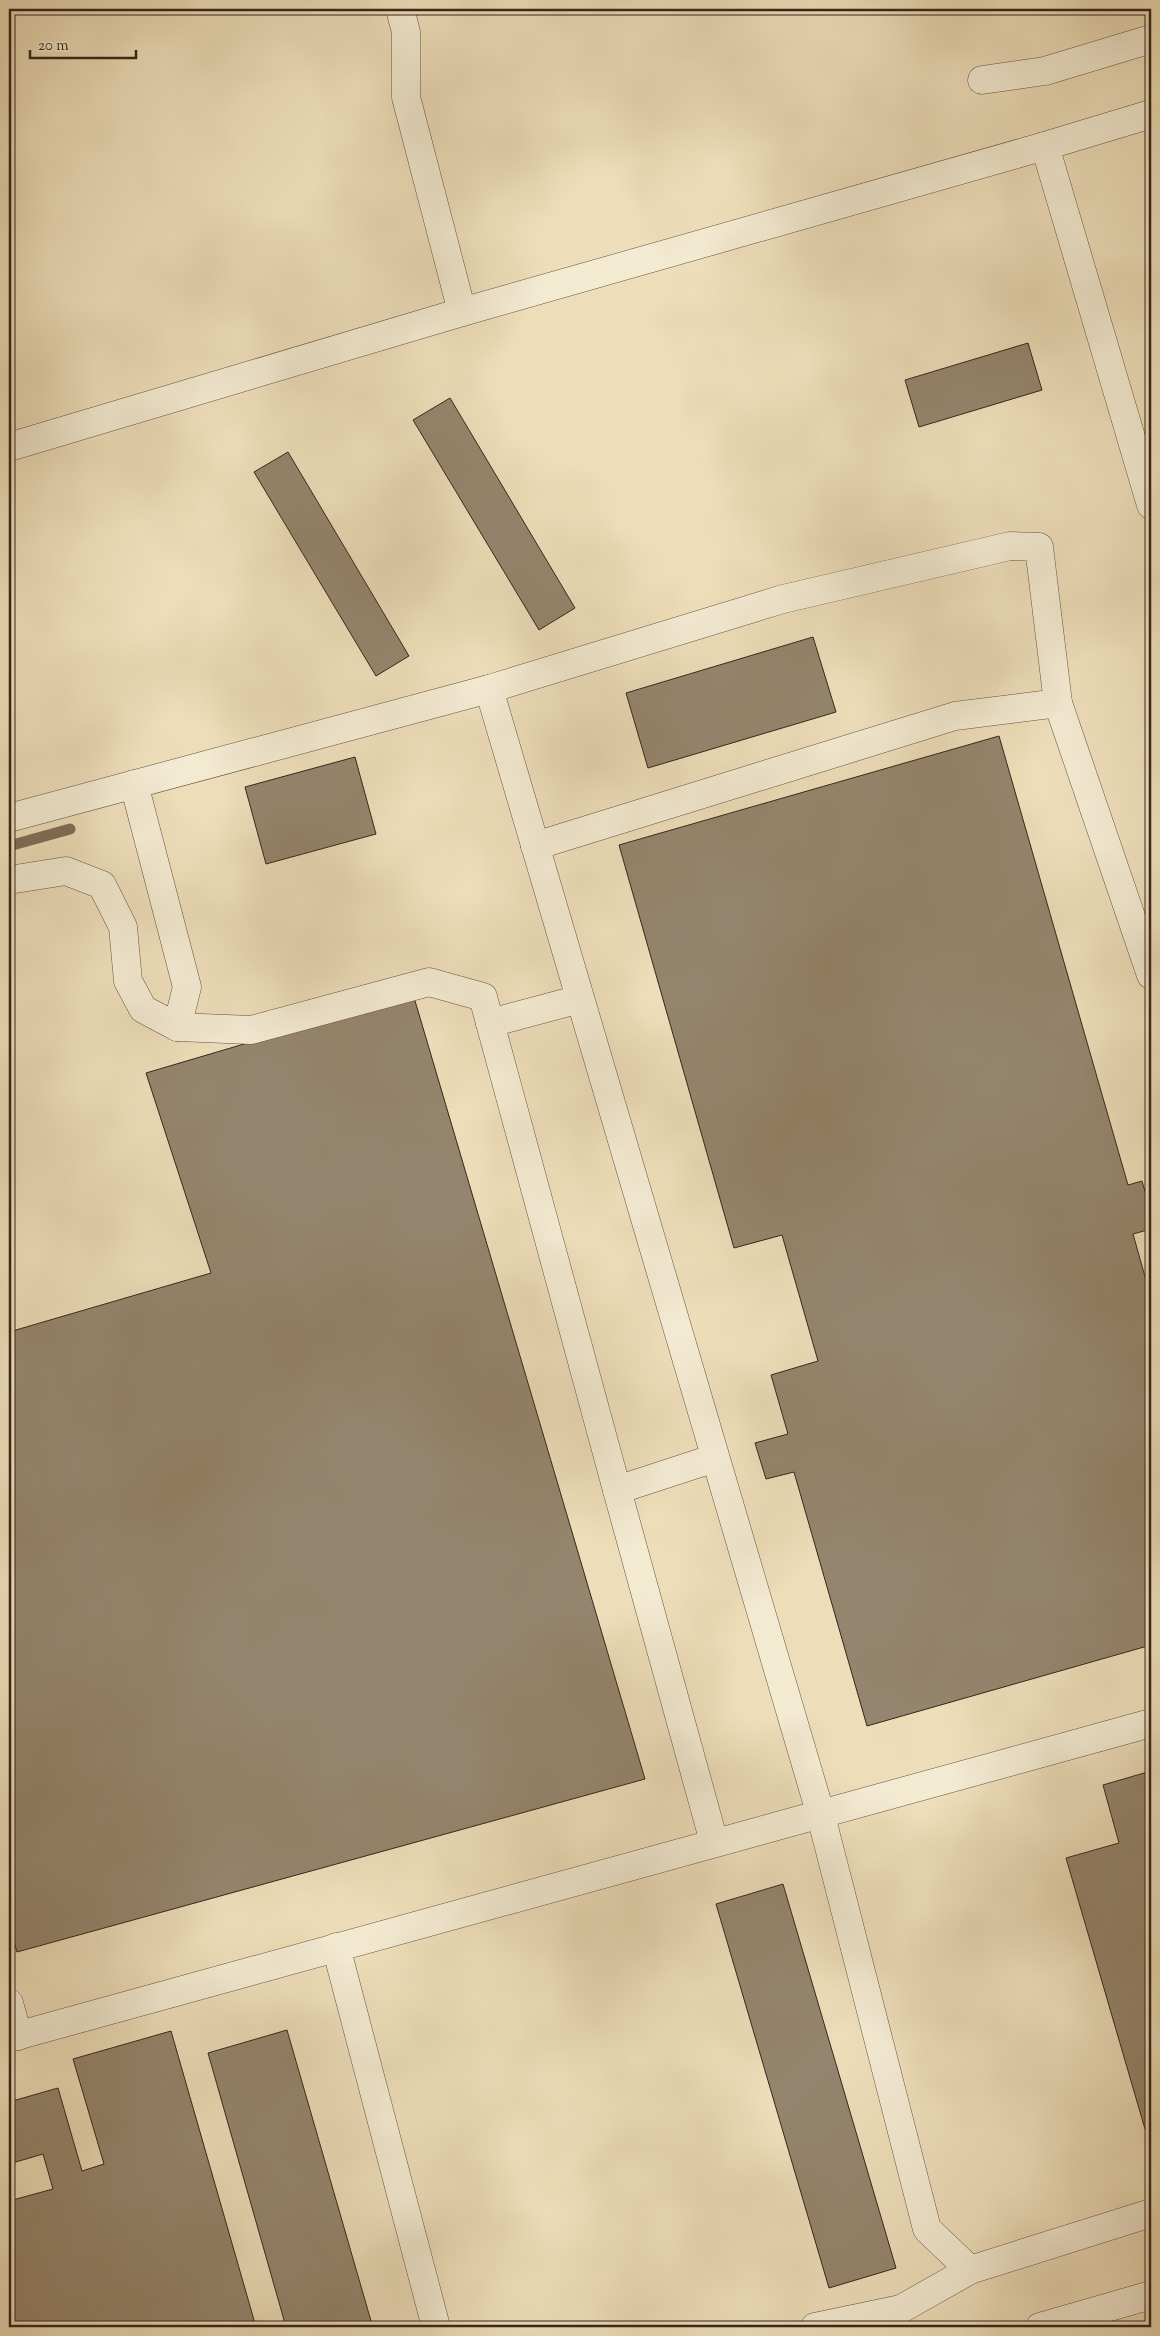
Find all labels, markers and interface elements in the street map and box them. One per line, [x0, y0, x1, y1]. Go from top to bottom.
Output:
scale bar [30, 28, 136, 60]
text: 20 m [38, 36, 69, 57]

